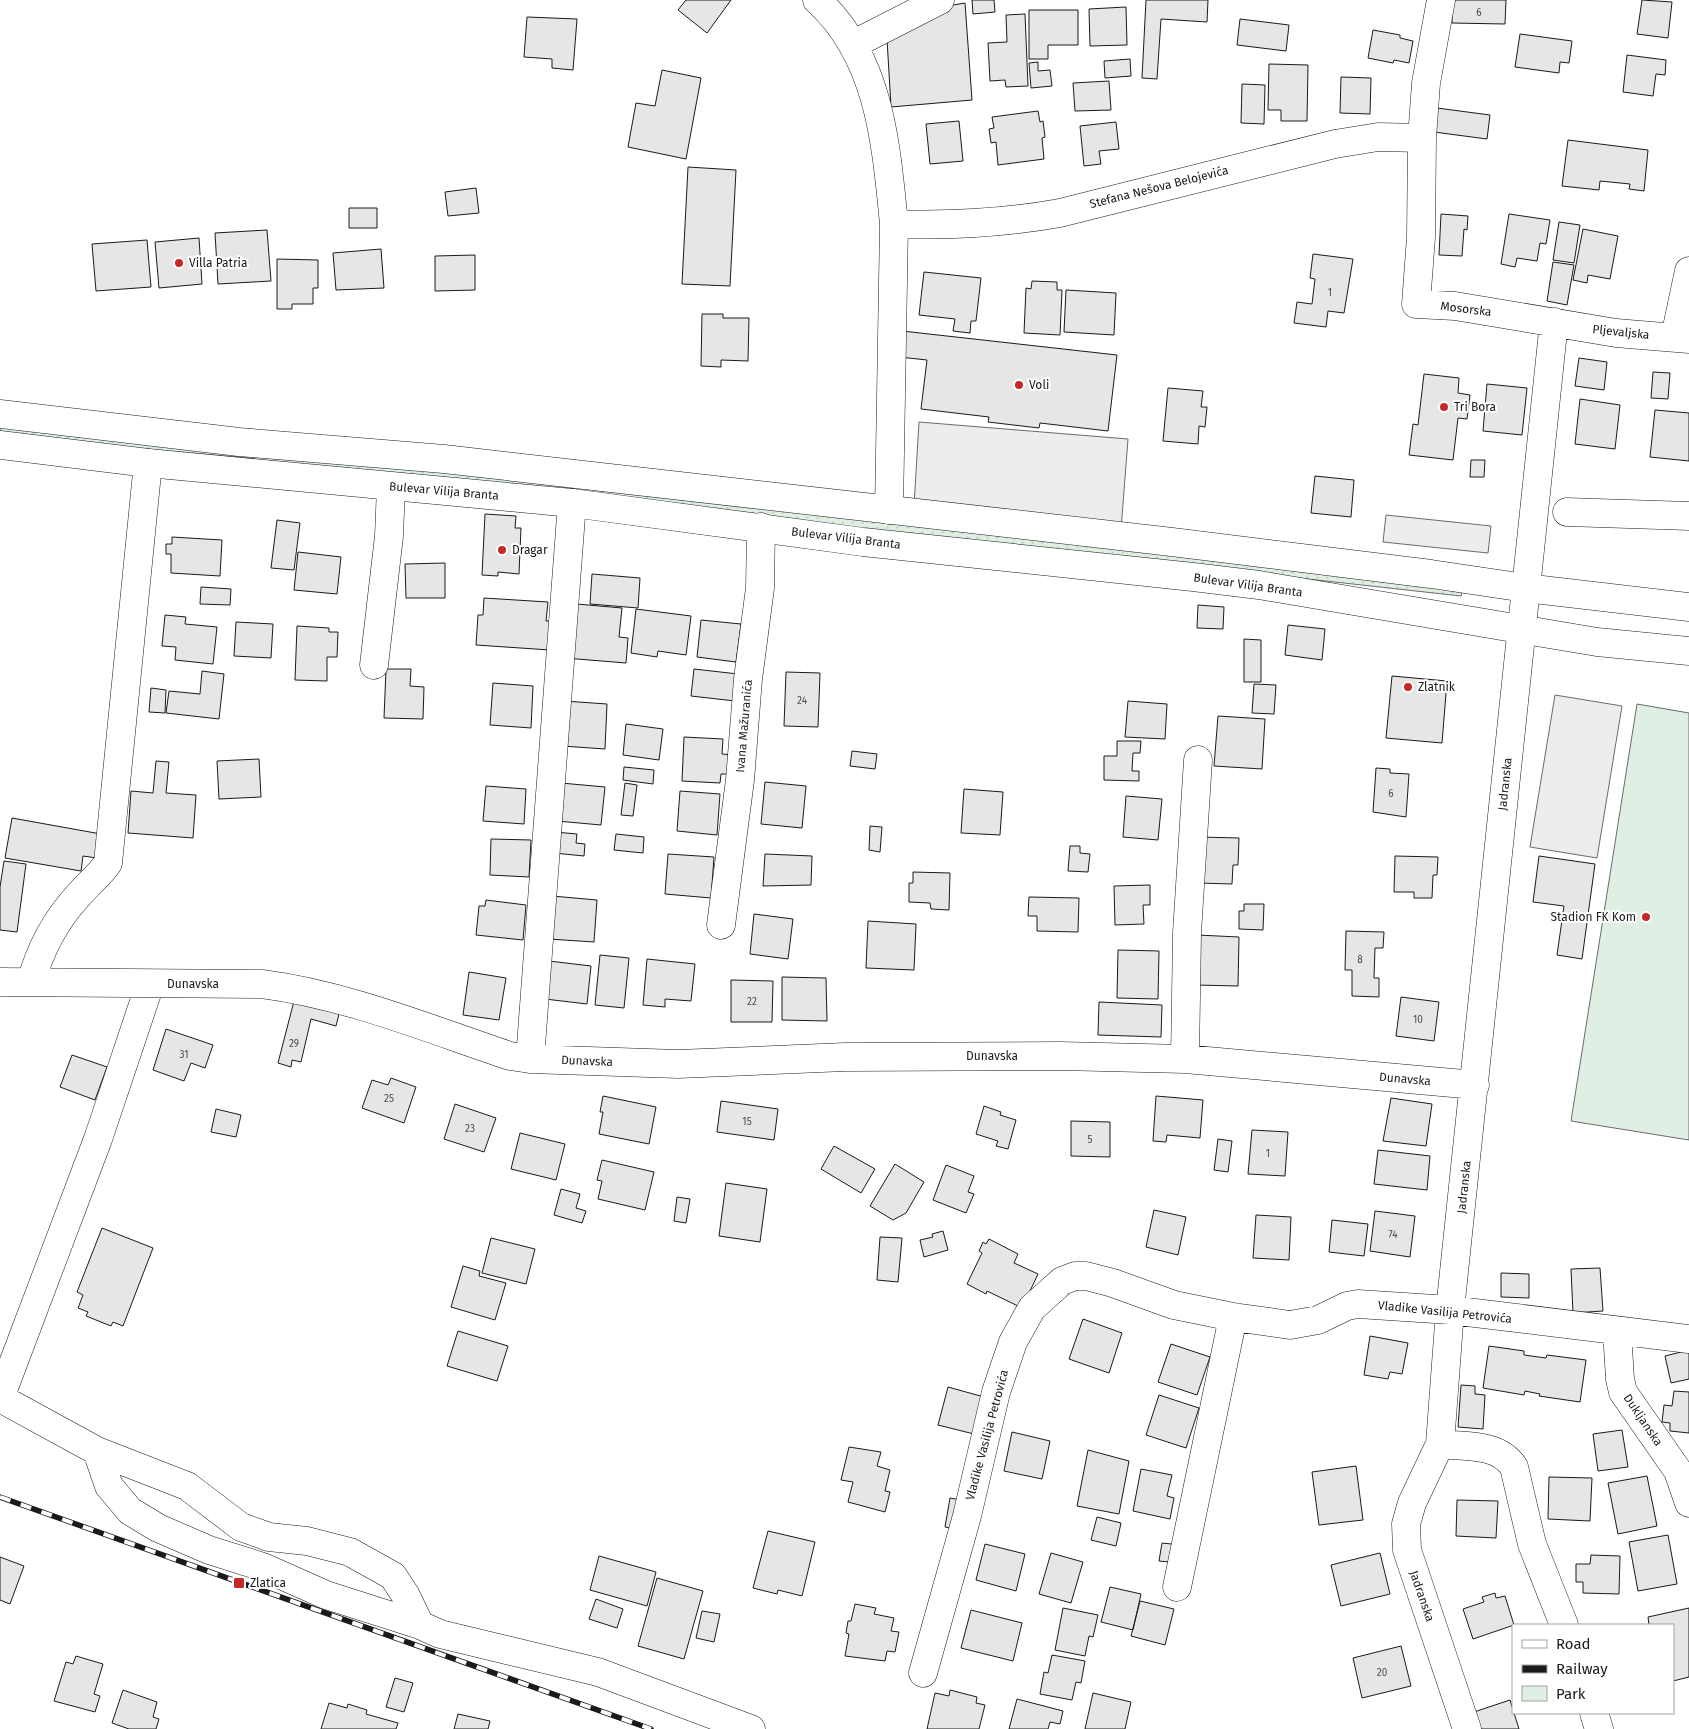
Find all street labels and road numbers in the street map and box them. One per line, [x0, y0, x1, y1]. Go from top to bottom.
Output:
street label: Stefana Nešova Belojevića [1088, 163, 1230, 211]
street label: Mosorska [1440, 299, 1492, 319]
street label: Pljevaljska [1592, 322, 1650, 342]
street label: Bulevar Vilija Branta [389, 479, 499, 503]
street label: Bulevar Vilija Branta [790, 524, 902, 552]
street label: Bulevar Vilija Branta [1192, 570, 1304, 600]
street label: Ivana Mažuranića [733, 679, 755, 773]
street label: Jadranska [1495, 757, 1515, 811]
street label: Dunavska [167, 977, 219, 991]
street label: Dunavska [966, 1049, 1018, 1063]
street label: Dunavska [561, 1053, 613, 1069]
street label: Dunavska [1378, 1070, 1432, 1088]
street label: Jadranska [1454, 1160, 1474, 1214]
street label: Vladike Vasilija Petrovića [1377, 1298, 1513, 1326]
street label: Vladike Vasilija Petrovića [963, 1368, 1011, 1502]
street label: Dukljanska [1621, 1391, 1665, 1449]
street label: Jadranska [1407, 1569, 1437, 1623]

